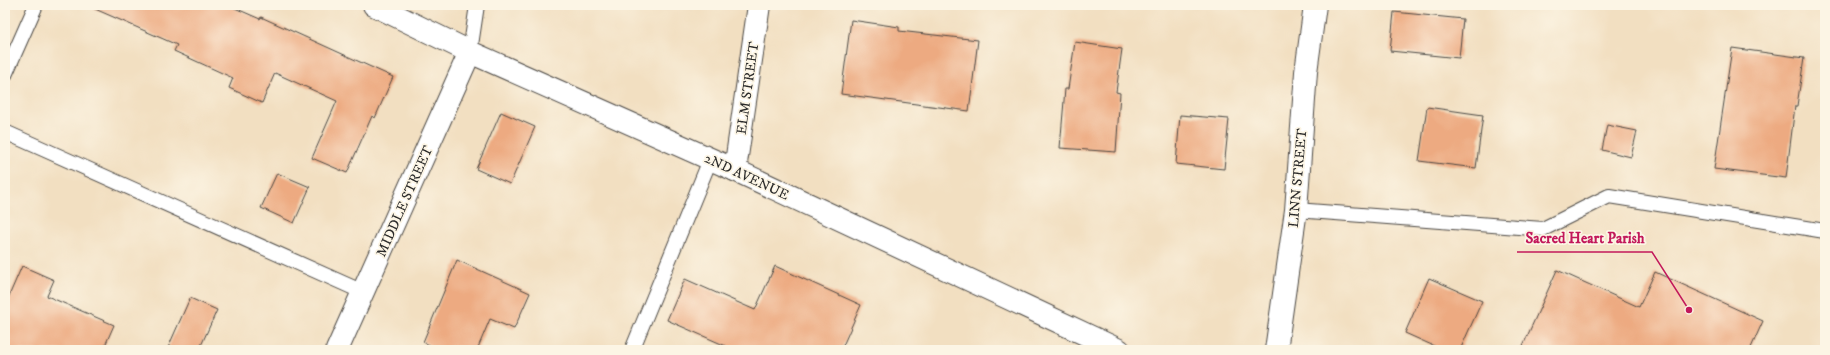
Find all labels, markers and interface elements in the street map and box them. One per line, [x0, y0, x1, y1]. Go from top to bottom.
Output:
street label: ELM STREET [733, 40, 763, 136]
street label: LINN STREET [1285, 127, 1311, 228]
street label: MIDDLE STREET [372, 143, 438, 260]
street label: 2ND AVENUE [701, 149, 792, 204]
callout: Sacred Heart Parish [1517, 225, 1652, 252]
text: Sacred Heart Parish [1525, 229, 1645, 248]

